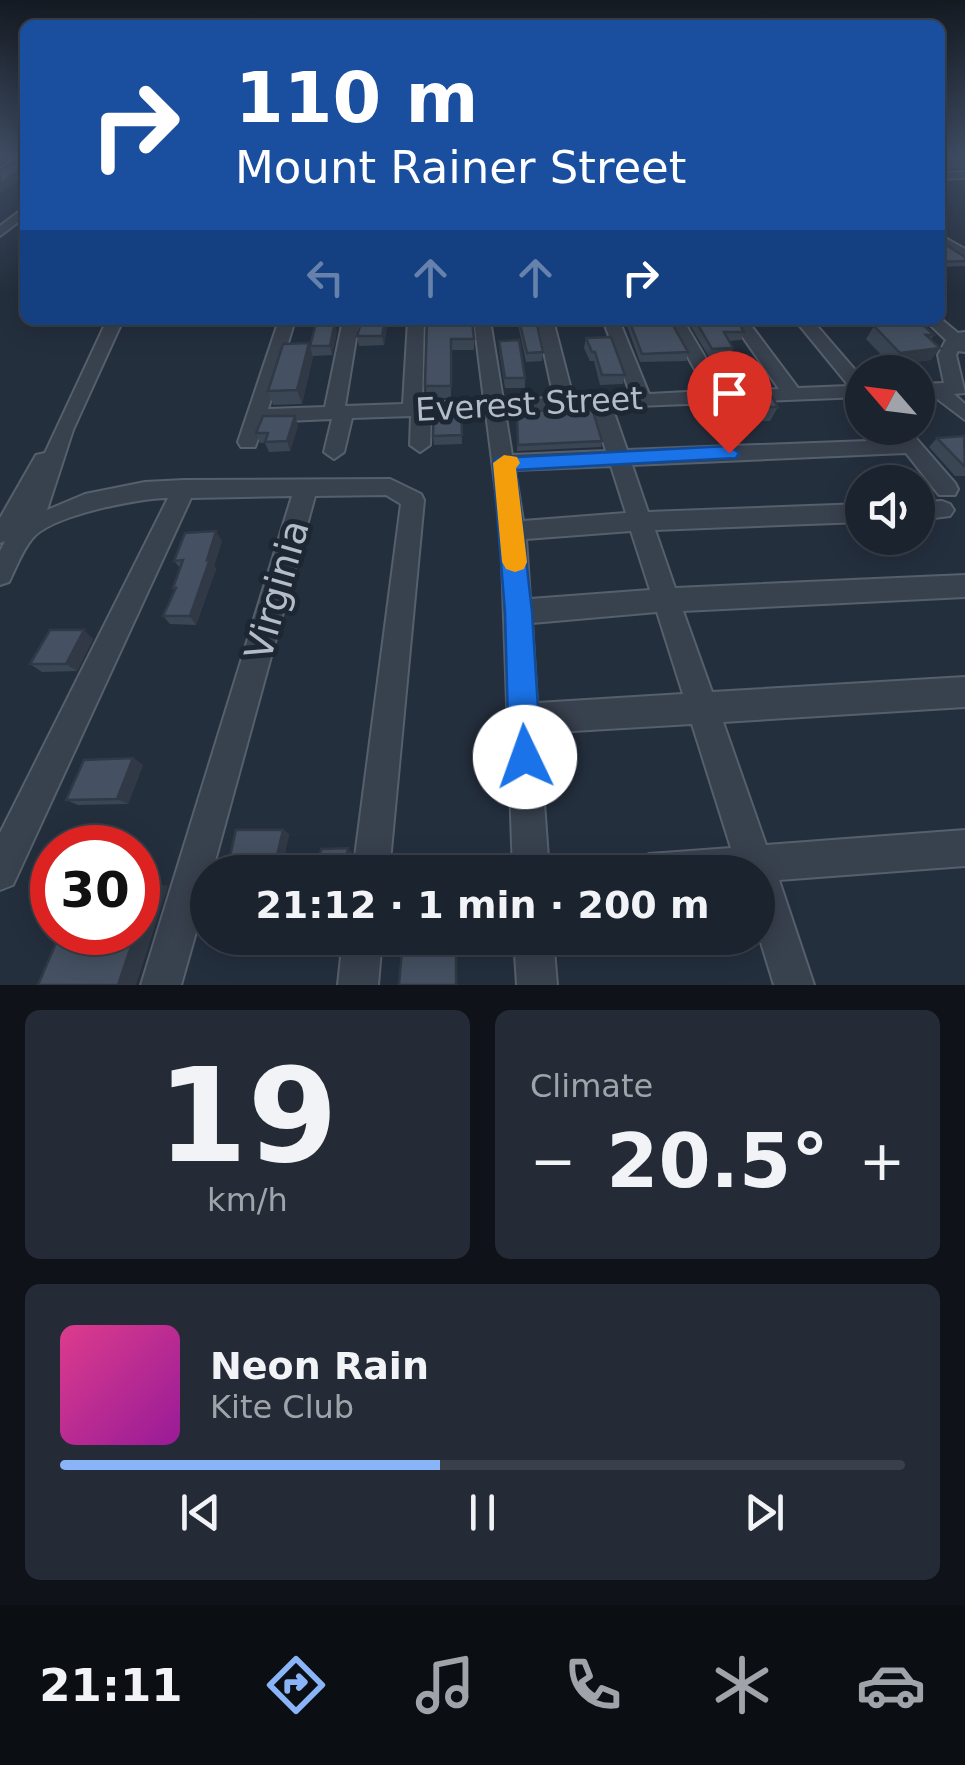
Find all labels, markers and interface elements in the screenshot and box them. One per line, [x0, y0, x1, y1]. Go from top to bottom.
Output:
text: 110 m [235, 57, 478, 139]
icon: right [70, 60, 200, 190]
text: Mount Rainer Street [235, 141, 686, 194]
icon: left [298, 250, 353, 305]
icon: ahead [403, 250, 458, 305]
icon: ahead [508, 250, 563, 305]
icon: right [613, 250, 668, 305]
pin [687, 351, 772, 454]
north arrow [845, 355, 935, 445]
map controls [845, 355, 935, 555]
icon: arrive [702, 366, 757, 421]
street label: Everest Street [414, 379, 644, 429]
button: sound [845, 465, 935, 555]
street label: Virginia [236, 515, 318, 665]
position arrow [473, 705, 577, 809]
speed limit sign: 30 [30, 825, 160, 955]
text: 21:12 · 1 min · 200 m [255, 883, 710, 927]
text: 19 [157, 1040, 338, 1192]
text: Climate [530, 1067, 653, 1105]
text: 20.5° [606, 1117, 829, 1205]
text: − [530, 1129, 576, 1193]
text: + [859, 1129, 905, 1193]
text: km/h [207, 1181, 288, 1219]
text: Neon Rain [210, 1344, 429, 1388]
text: Kite Club [210, 1388, 354, 1426]
icon: previous [173, 1485, 228, 1540]
icon: pause [455, 1485, 510, 1540]
icon: next [737, 1485, 792, 1540]
icon: directions [261, 1650, 331, 1720]
icon: music [410, 1650, 480, 1720]
icon: phone [558, 1650, 628, 1720]
icon: climate [707, 1650, 777, 1720]
icon: car [856, 1650, 926, 1720]
text: 21:11 [39, 1659, 183, 1712]

